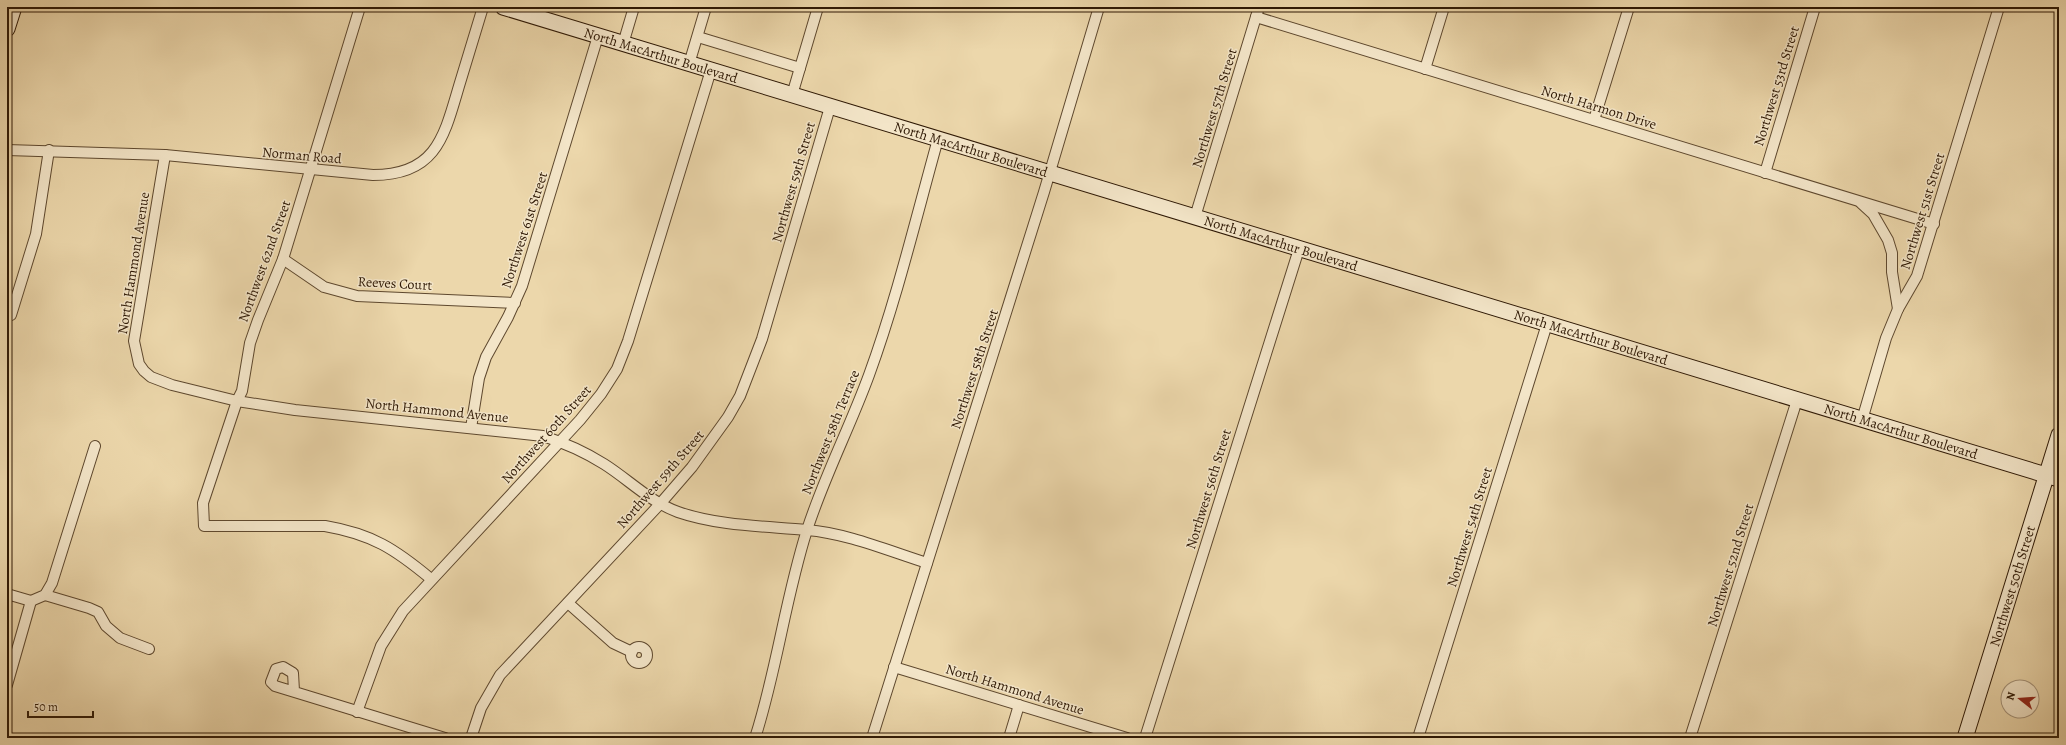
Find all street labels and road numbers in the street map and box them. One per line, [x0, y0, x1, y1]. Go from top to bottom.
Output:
street label: North MacArthur Boulevard [582, 23, 741, 88]
street label: Northwest 53rd Street [1749, 23, 1804, 149]
street label: Northwest 57th Street [1187, 46, 1242, 170]
street label: North Harmon Drive [1539, 81, 1659, 134]
street label: North MacArthur Boulevard [892, 117, 1051, 182]
street label: Northwest 59th Street [767, 119, 820, 245]
street label: Norman Road [261, 143, 343, 168]
street label: Northwest 51st Street [1896, 150, 1949, 272]
street label: Northwest 61st Street [497, 169, 552, 291]
street label: North Hammond Avenue [113, 191, 154, 336]
street label: Northwest 62nd Street [234, 197, 295, 325]
street label: North MacArthur Boulevard [1202, 211, 1361, 276]
street label: Reeves Court [357, 272, 433, 295]
street label: North MacArthur Boulevard [1512, 305, 1671, 370]
street label: Northwest 58th Street [946, 306, 1003, 432]
street label: Northwest 58th Terrace [797, 367, 864, 497]
street label: Northwest 60th Street [497, 381, 596, 488]
street label: North Hammond Avenue [364, 394, 509, 427]
street label: North MacArthur Boulevard [1822, 399, 1981, 464]
street label: Northwest 59th Street [612, 426, 709, 533]
street label: Northwest 56th Street [1181, 426, 1236, 552]
street label: Northwest 54th Street [1442, 464, 1497, 589]
street label: Northwest 52nd Street [1703, 501, 1758, 629]
street label: Northwest 50th Street [1985, 523, 2040, 649]
street label: North Hammond Avenue [943, 659, 1086, 720]

